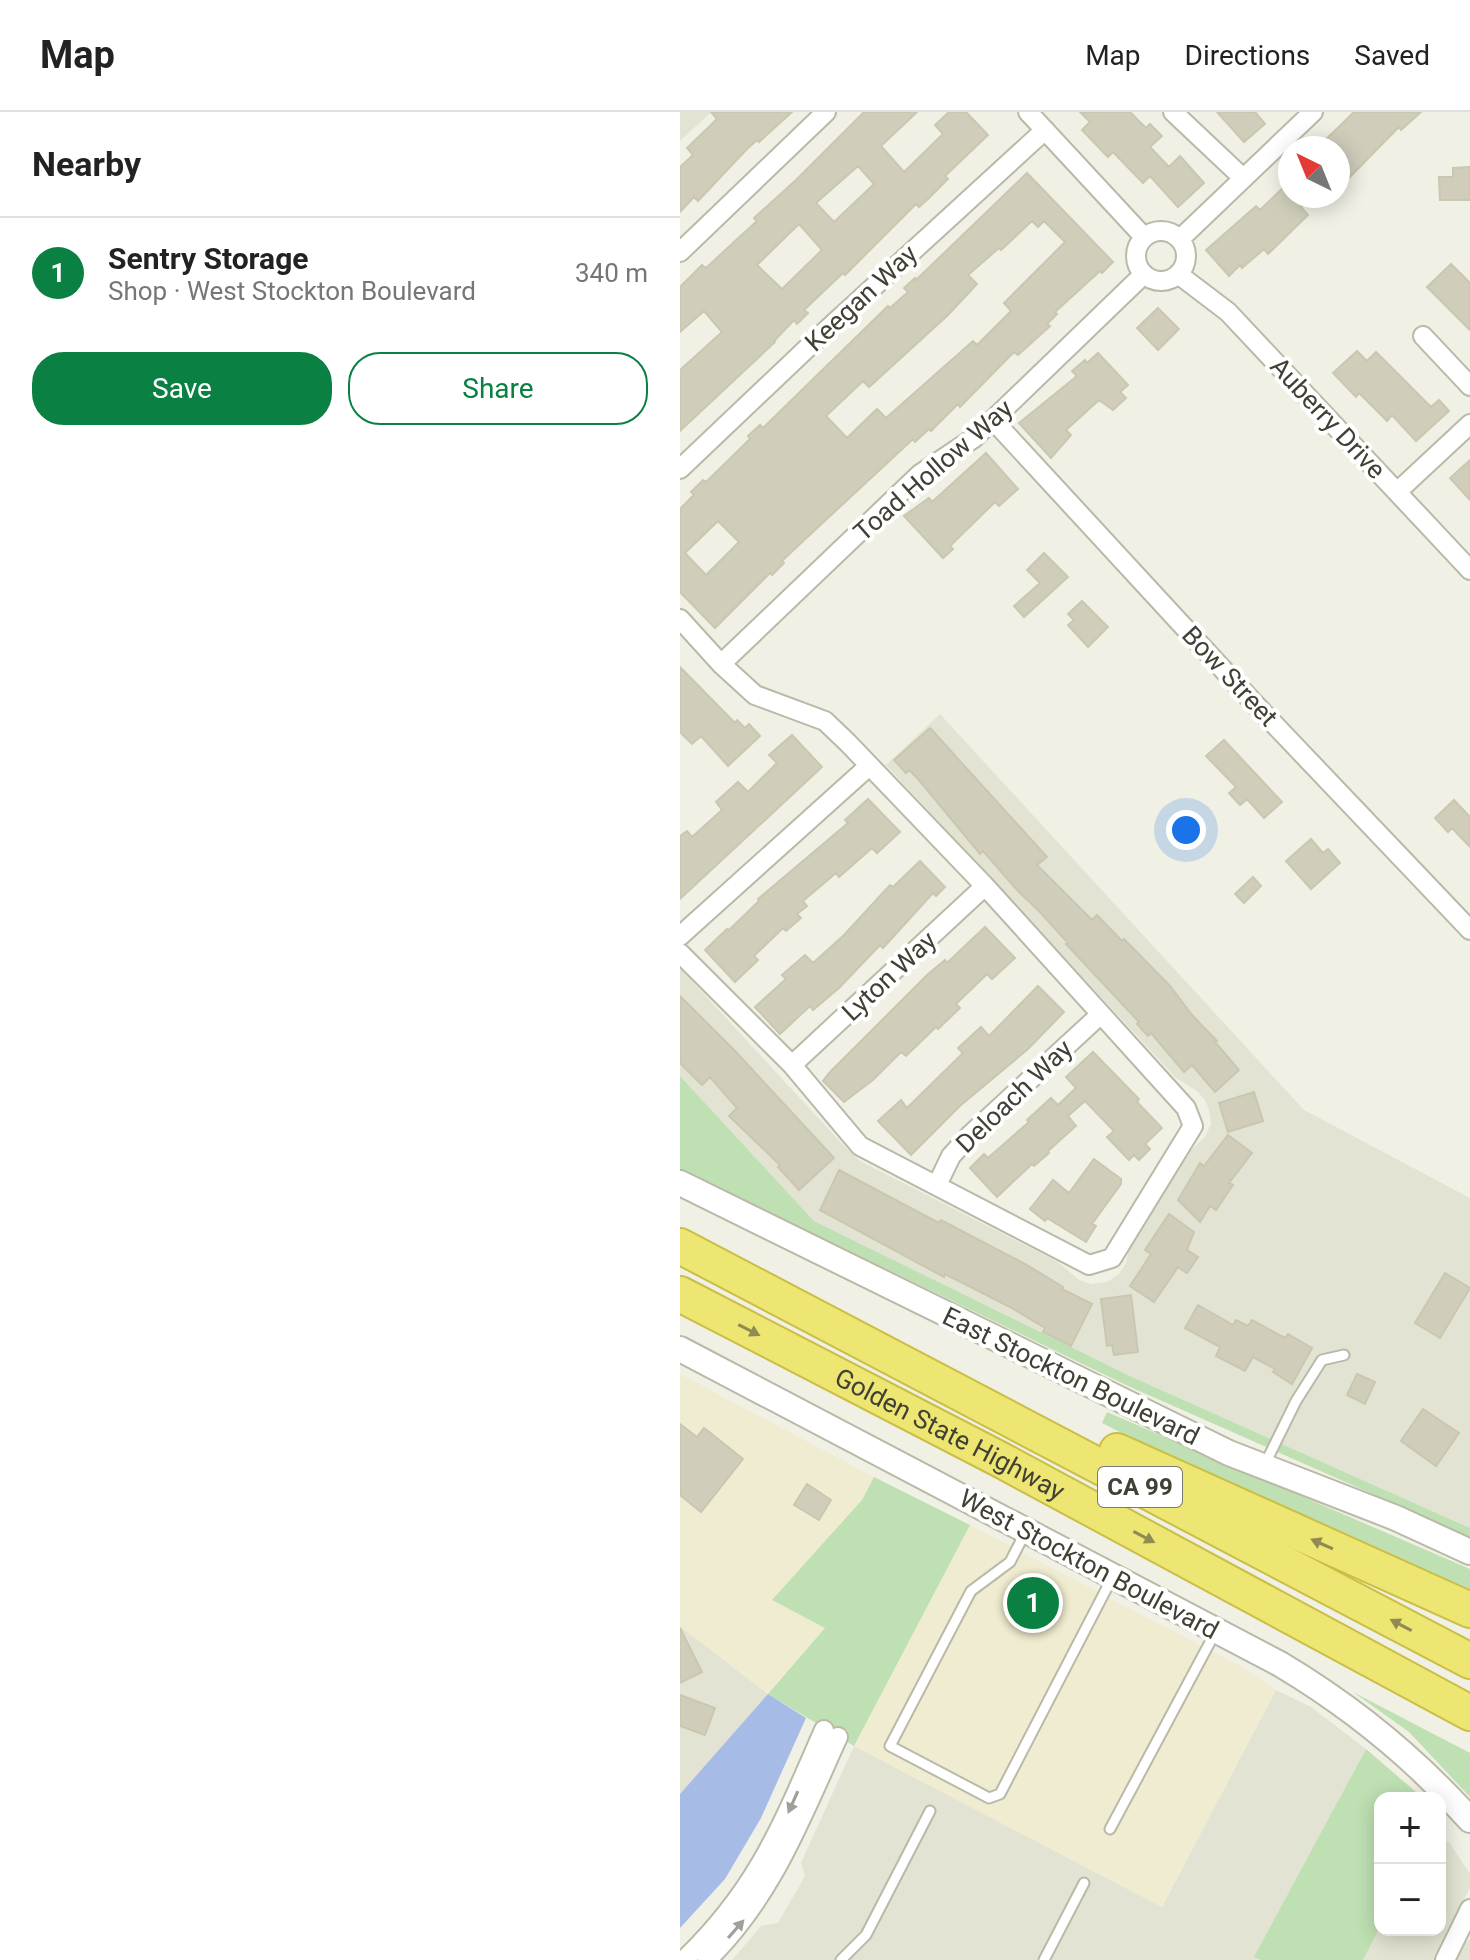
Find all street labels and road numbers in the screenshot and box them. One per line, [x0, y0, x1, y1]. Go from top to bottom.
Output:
street label: Keegan Way [799, 239, 923, 357]
street label: Auberry Drive [1264, 351, 1392, 485]
street label: Toad Hollow Way [848, 393, 1018, 547]
street label: Bow Street [1176, 620, 1284, 732]
street label: Lyton Way [836, 925, 942, 1027]
street label: Deloach Way [950, 1033, 1078, 1159]
street label: East Stockton Boulevard [938, 1301, 1204, 1451]
street label: Golden State Highway [830, 1362, 1070, 1506]
road number: CA 99 [1098, 1467, 1182, 1507]
street label: West Stockton Boulevard [954, 1483, 1224, 1645]

